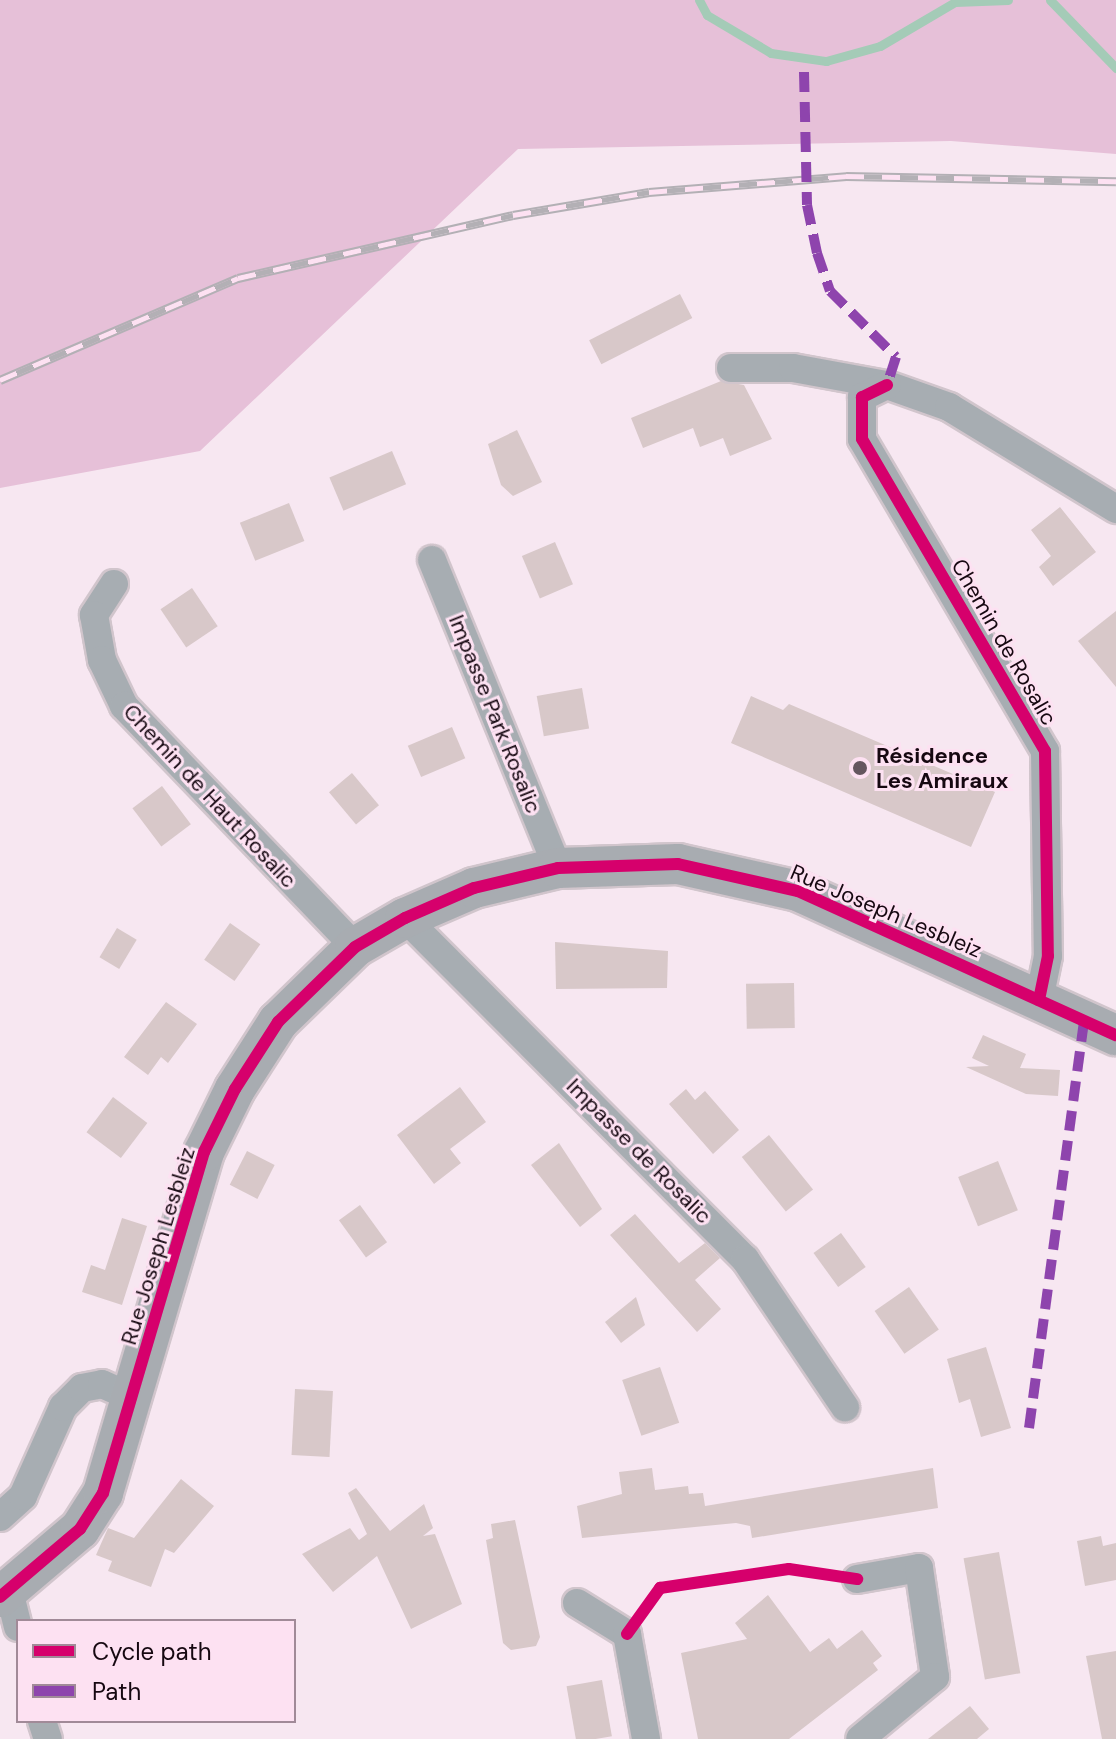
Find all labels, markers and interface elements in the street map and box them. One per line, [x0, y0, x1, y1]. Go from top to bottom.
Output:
street label: Chemin de Rosalic [946, 554, 1062, 730]
street label: Impasse Park Rosalic [443, 611, 547, 817]
street label: Chemin de Haut Rosalic [118, 699, 302, 893]
place label: Résidence Les Amiraux [876, 742, 1008, 794]
marker: Résidence Les Amiraux [851, 759, 869, 777]
street label: Rue Joseph Lesbleiz [786, 859, 986, 963]
street label: Impasse de Rosalic [561, 1073, 717, 1229]
street label: Rue Joseph Lesbleiz [115, 1144, 201, 1348]
legend [16, 1619, 296, 1723]
text: Cycle path [92, 1636, 211, 1667]
text: Path [92, 1676, 141, 1707]

